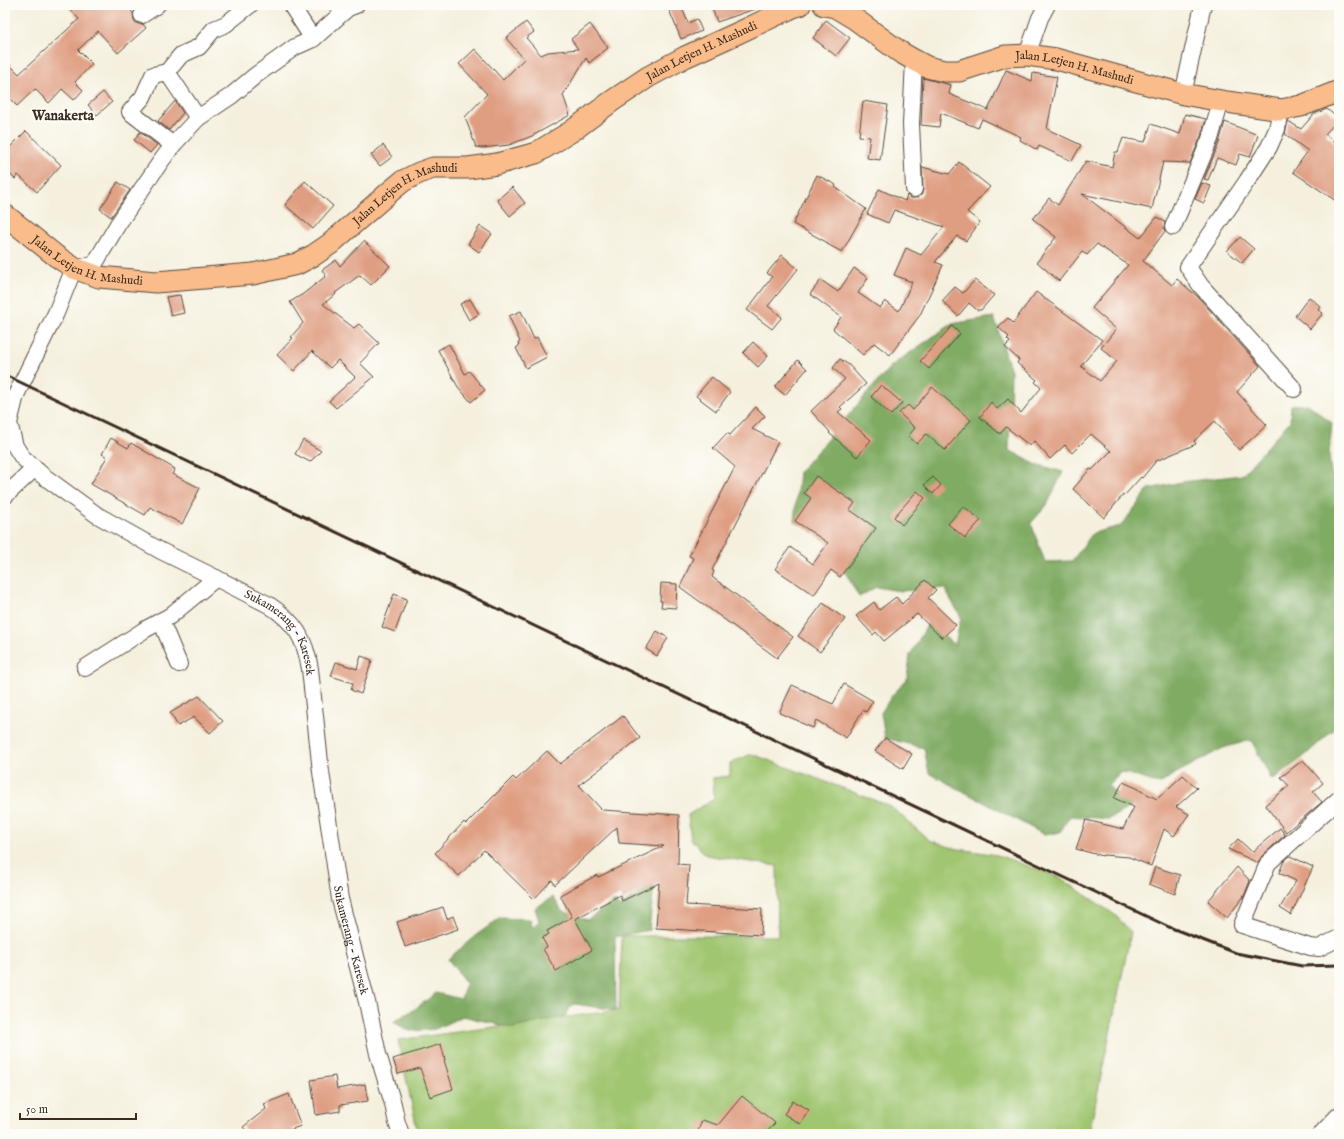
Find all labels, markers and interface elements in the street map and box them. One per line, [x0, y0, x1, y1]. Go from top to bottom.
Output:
street label: Jalan Letjen H. Mashudi [642, 18, 760, 86]
street label: Jalan Letjen H. Mashudi [1013, 48, 1135, 88]
district label: Wanakerta [31, 107, 95, 125]
street label: Jalan Letjen H. Mashudi [348, 161, 458, 231]
street label: Jalan Letjen H. Mashudi [26, 231, 143, 289]
street label: Sukamerang - Karesek [242, 587, 318, 677]
street label: Sukamerang - Karesek [330, 885, 372, 997]
scale bar [20, 1095, 136, 1121]
text: 50 m [26, 1102, 48, 1117]

